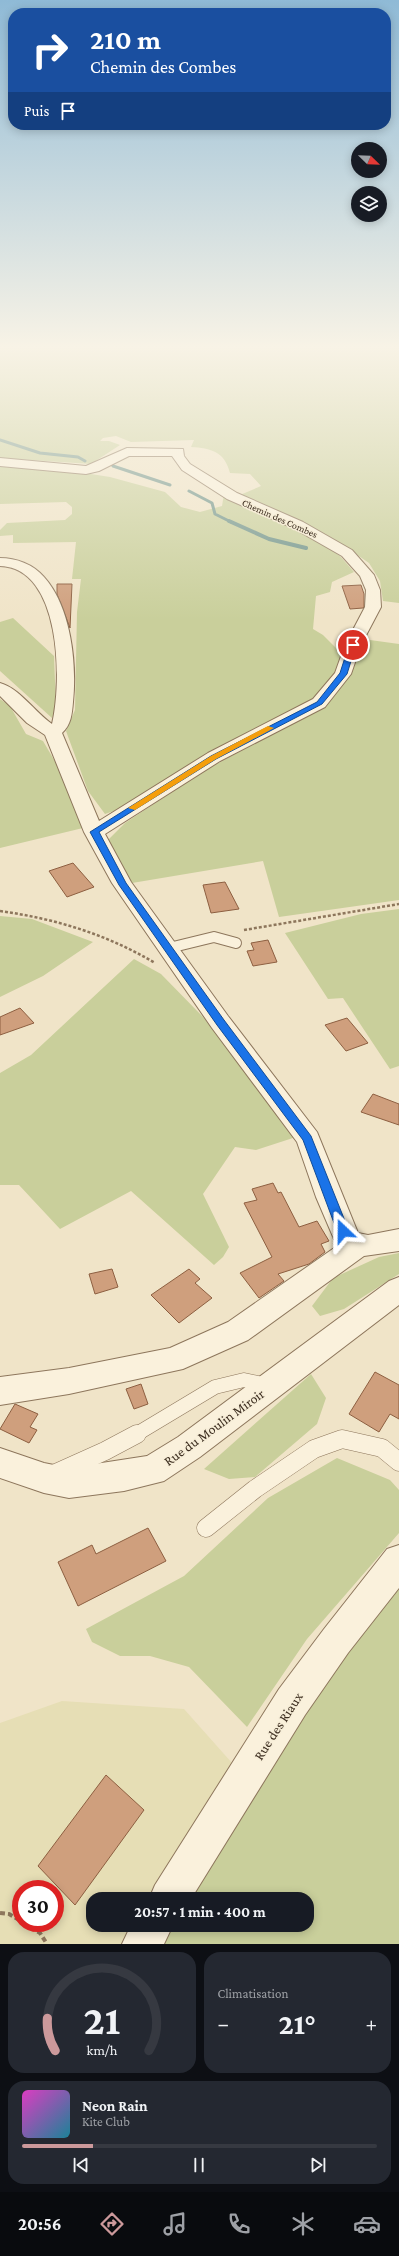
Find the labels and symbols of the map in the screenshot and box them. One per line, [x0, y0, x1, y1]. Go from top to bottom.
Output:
north arrow [351, 142, 387, 178]
street label: Chemin des Combes [240, 497, 319, 540]
pin [336, 628, 370, 662]
position arrow [322, 1210, 364, 1252]
street label: Rue du Moulin Miroir [161, 1385, 267, 1469]
street label: Rue des Riaux [250, 1689, 306, 1763]
speed limit sign: 30 [12, 1880, 64, 1932]

